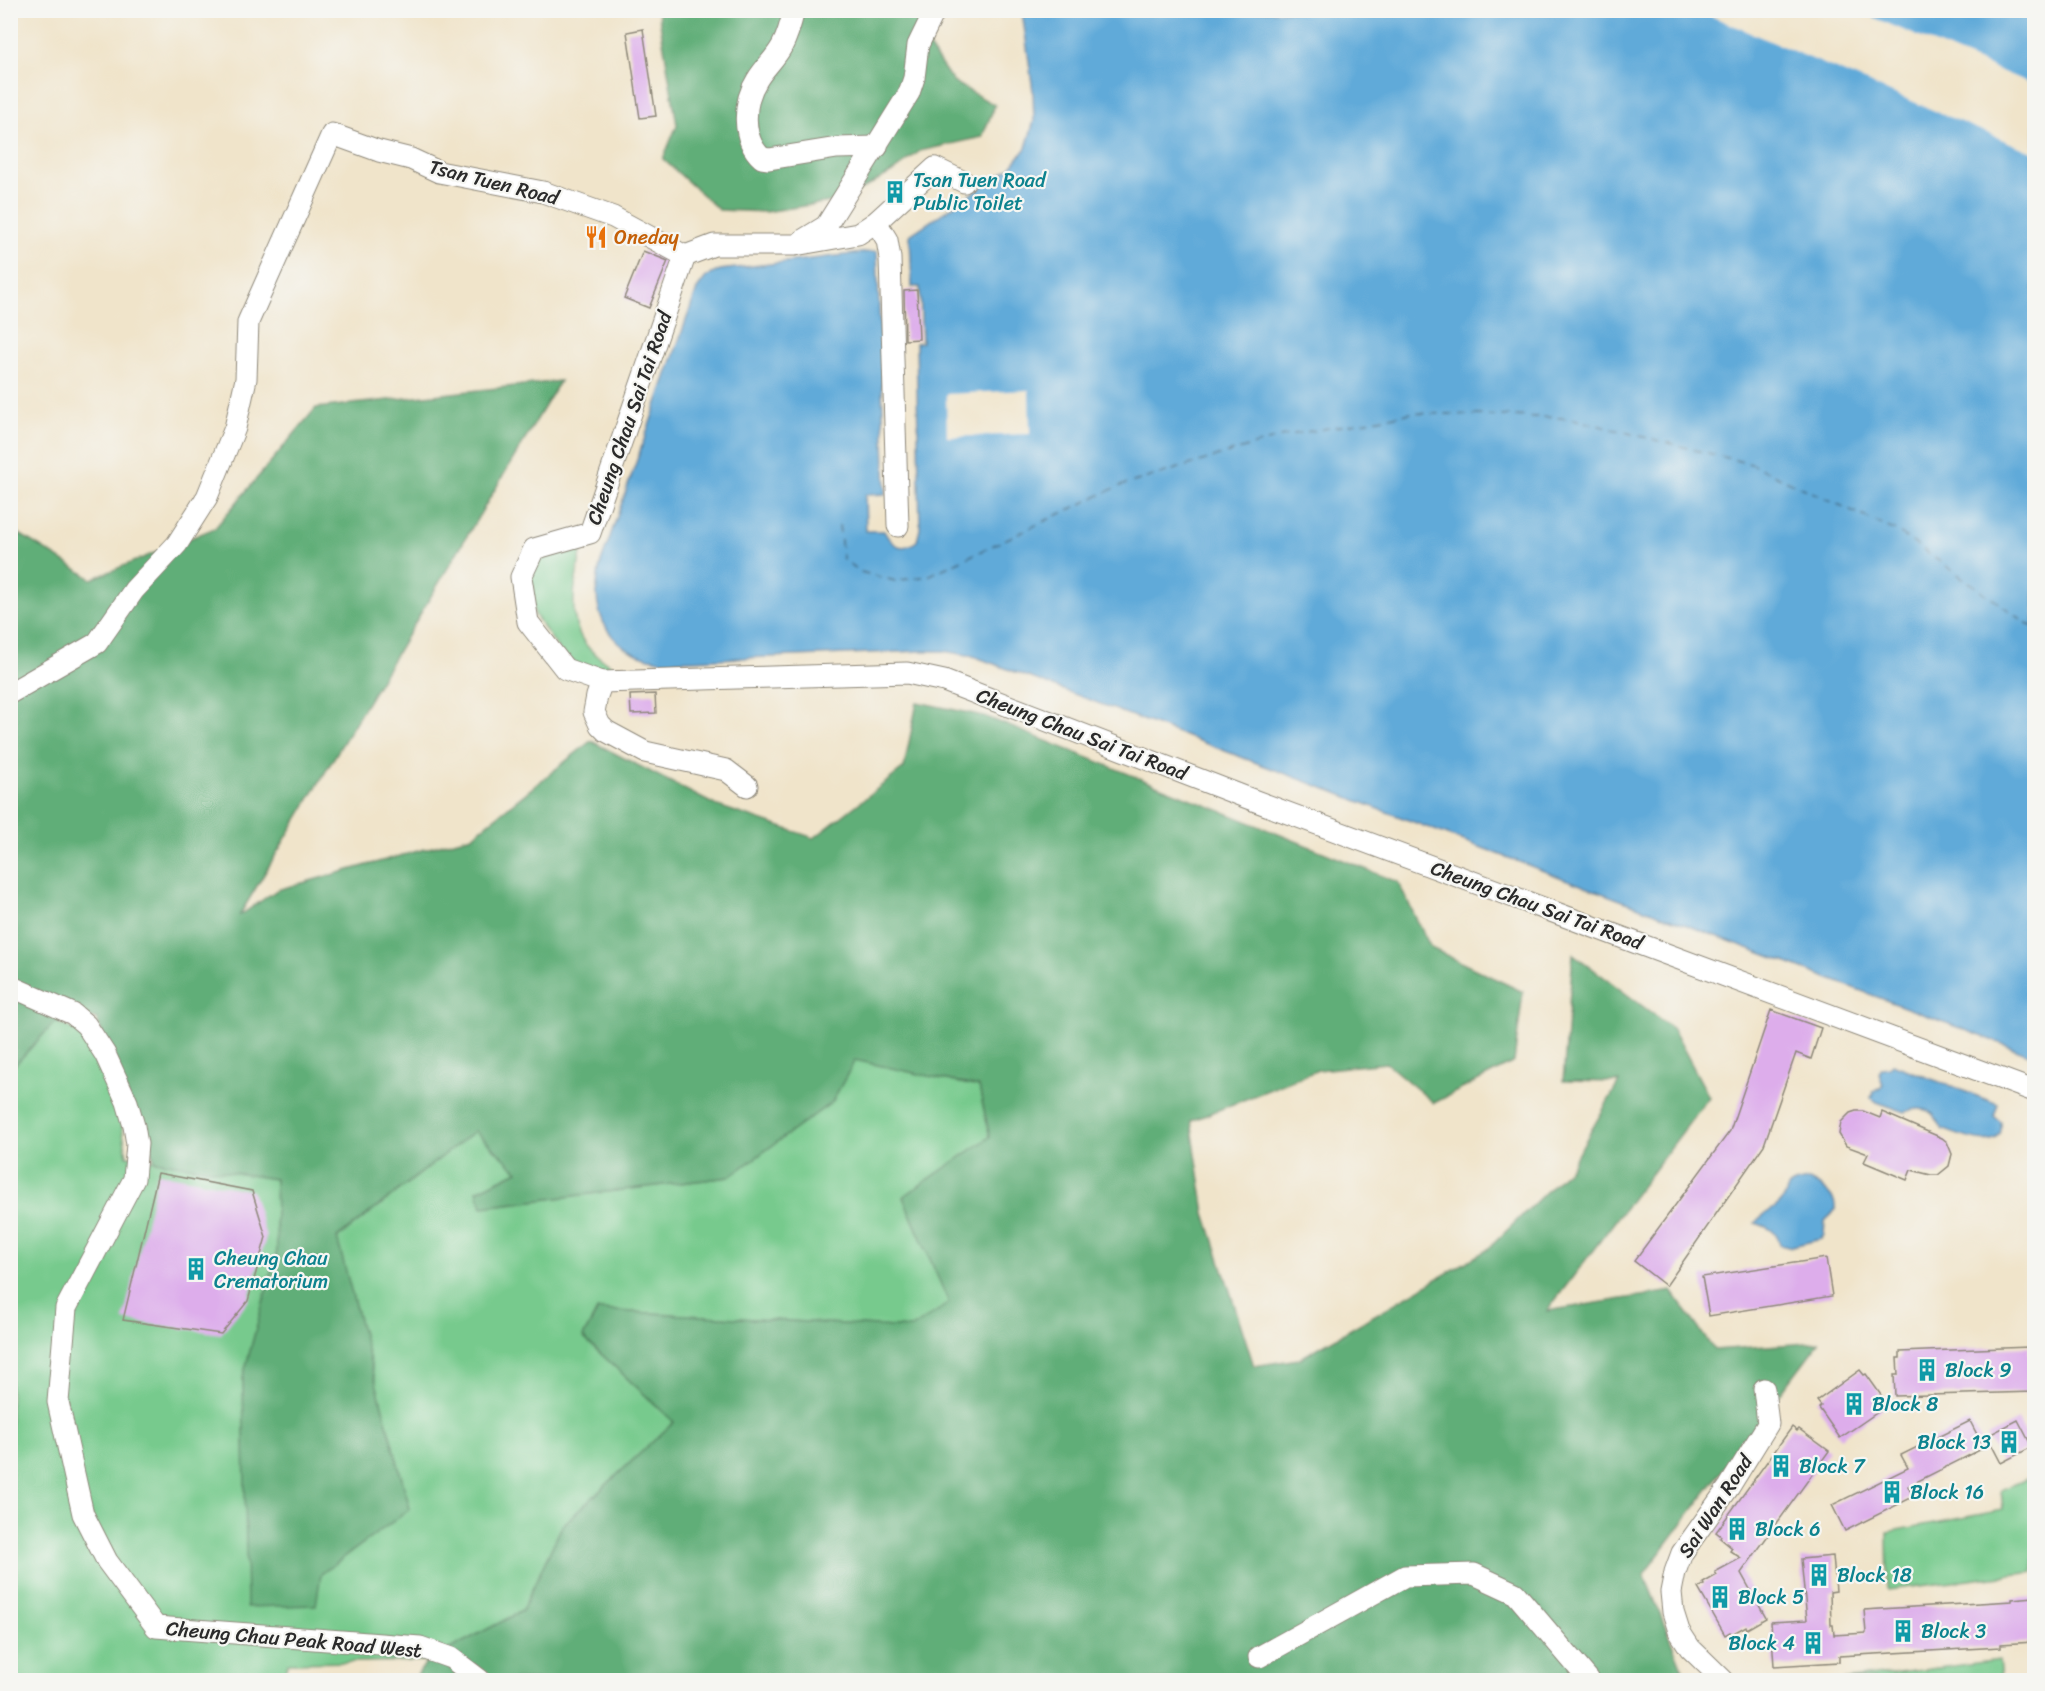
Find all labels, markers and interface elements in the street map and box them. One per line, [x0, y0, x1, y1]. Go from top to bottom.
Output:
street label: Tsan Tuen Road [425, 149, 564, 216]
place label: Tsan Tuen Road Public Toilet [913, 163, 1047, 221]
building icon: Tsan Tuen Road Public Toilet [882, 179, 908, 205]
place label: Oneday [614, 220, 680, 255]
restaurant icon: Oneday [583, 224, 609, 250]
street label: Cheung Chau Sai Tai Road [576, 305, 683, 530]
street label: Cheung Chau Sai Tai Road [971, 678, 1194, 791]
street label: Cheung Chau Sai Tai Road [1426, 851, 1649, 961]
place label: Cheung Chau Crematorium [214, 1241, 328, 1299]
building icon: Cheung Chau Crematorium [183, 1256, 209, 1282]
place label: Block 9 [1945, 1353, 2012, 1388]
building icon: Block 9 [1914, 1357, 1940, 1383]
place label: Block 8 [1872, 1387, 1938, 1422]
building icon: Block 8 [1841, 1391, 1867, 1417]
place label: Block 13 [1917, 1425, 1991, 1460]
building icon: Block 13 [1996, 1429, 2022, 1455]
street label: Sai Wan Road [1669, 1446, 1763, 1565]
place label: Block 7 [1799, 1449, 1866, 1484]
building icon: Block 7 [1768, 1453, 1794, 1479]
place label: Block 16 [1910, 1475, 1984, 1510]
building icon: Block 16 [1879, 1479, 1905, 1505]
place label: Block 6 [1755, 1512, 1821, 1547]
building icon: Block 6 [1724, 1516, 1750, 1542]
place label: Block 18 [1837, 1558, 1912, 1593]
building icon: Block 18 [1806, 1562, 1832, 1588]
place label: Block 5 [1738, 1580, 1805, 1615]
building icon: Block 5 [1707, 1584, 1733, 1610]
street label: Cheung Chau Peak Road West [165, 1611, 424, 1668]
place label: Block 3 [1921, 1614, 1986, 1649]
building icon: Block 3 [1890, 1618, 1916, 1644]
place label: Block 4 [1728, 1626, 1795, 1661]
building icon: Block 4 [1800, 1630, 1826, 1656]

